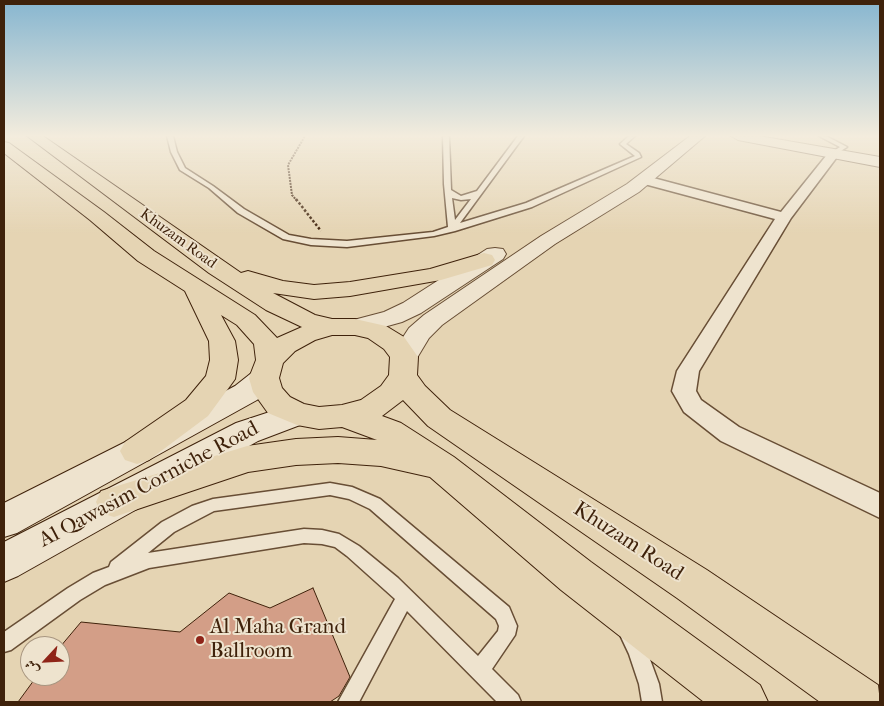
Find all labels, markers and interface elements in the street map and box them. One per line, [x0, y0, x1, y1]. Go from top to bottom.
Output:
street label: Khuzam Road [136, 205, 220, 273]
street label: Al Qawasim Corniche Road [35, 416, 263, 554]
street label: Khuzam Road [568, 497, 688, 587]
place label: Al Maha Grand Ballroom [210, 615, 346, 665]
marker: Al Maha Grand Ballroom [194, 634, 206, 646]
north arrow [20, 636, 70, 686]
text: ش [21, 657, 43, 677]

